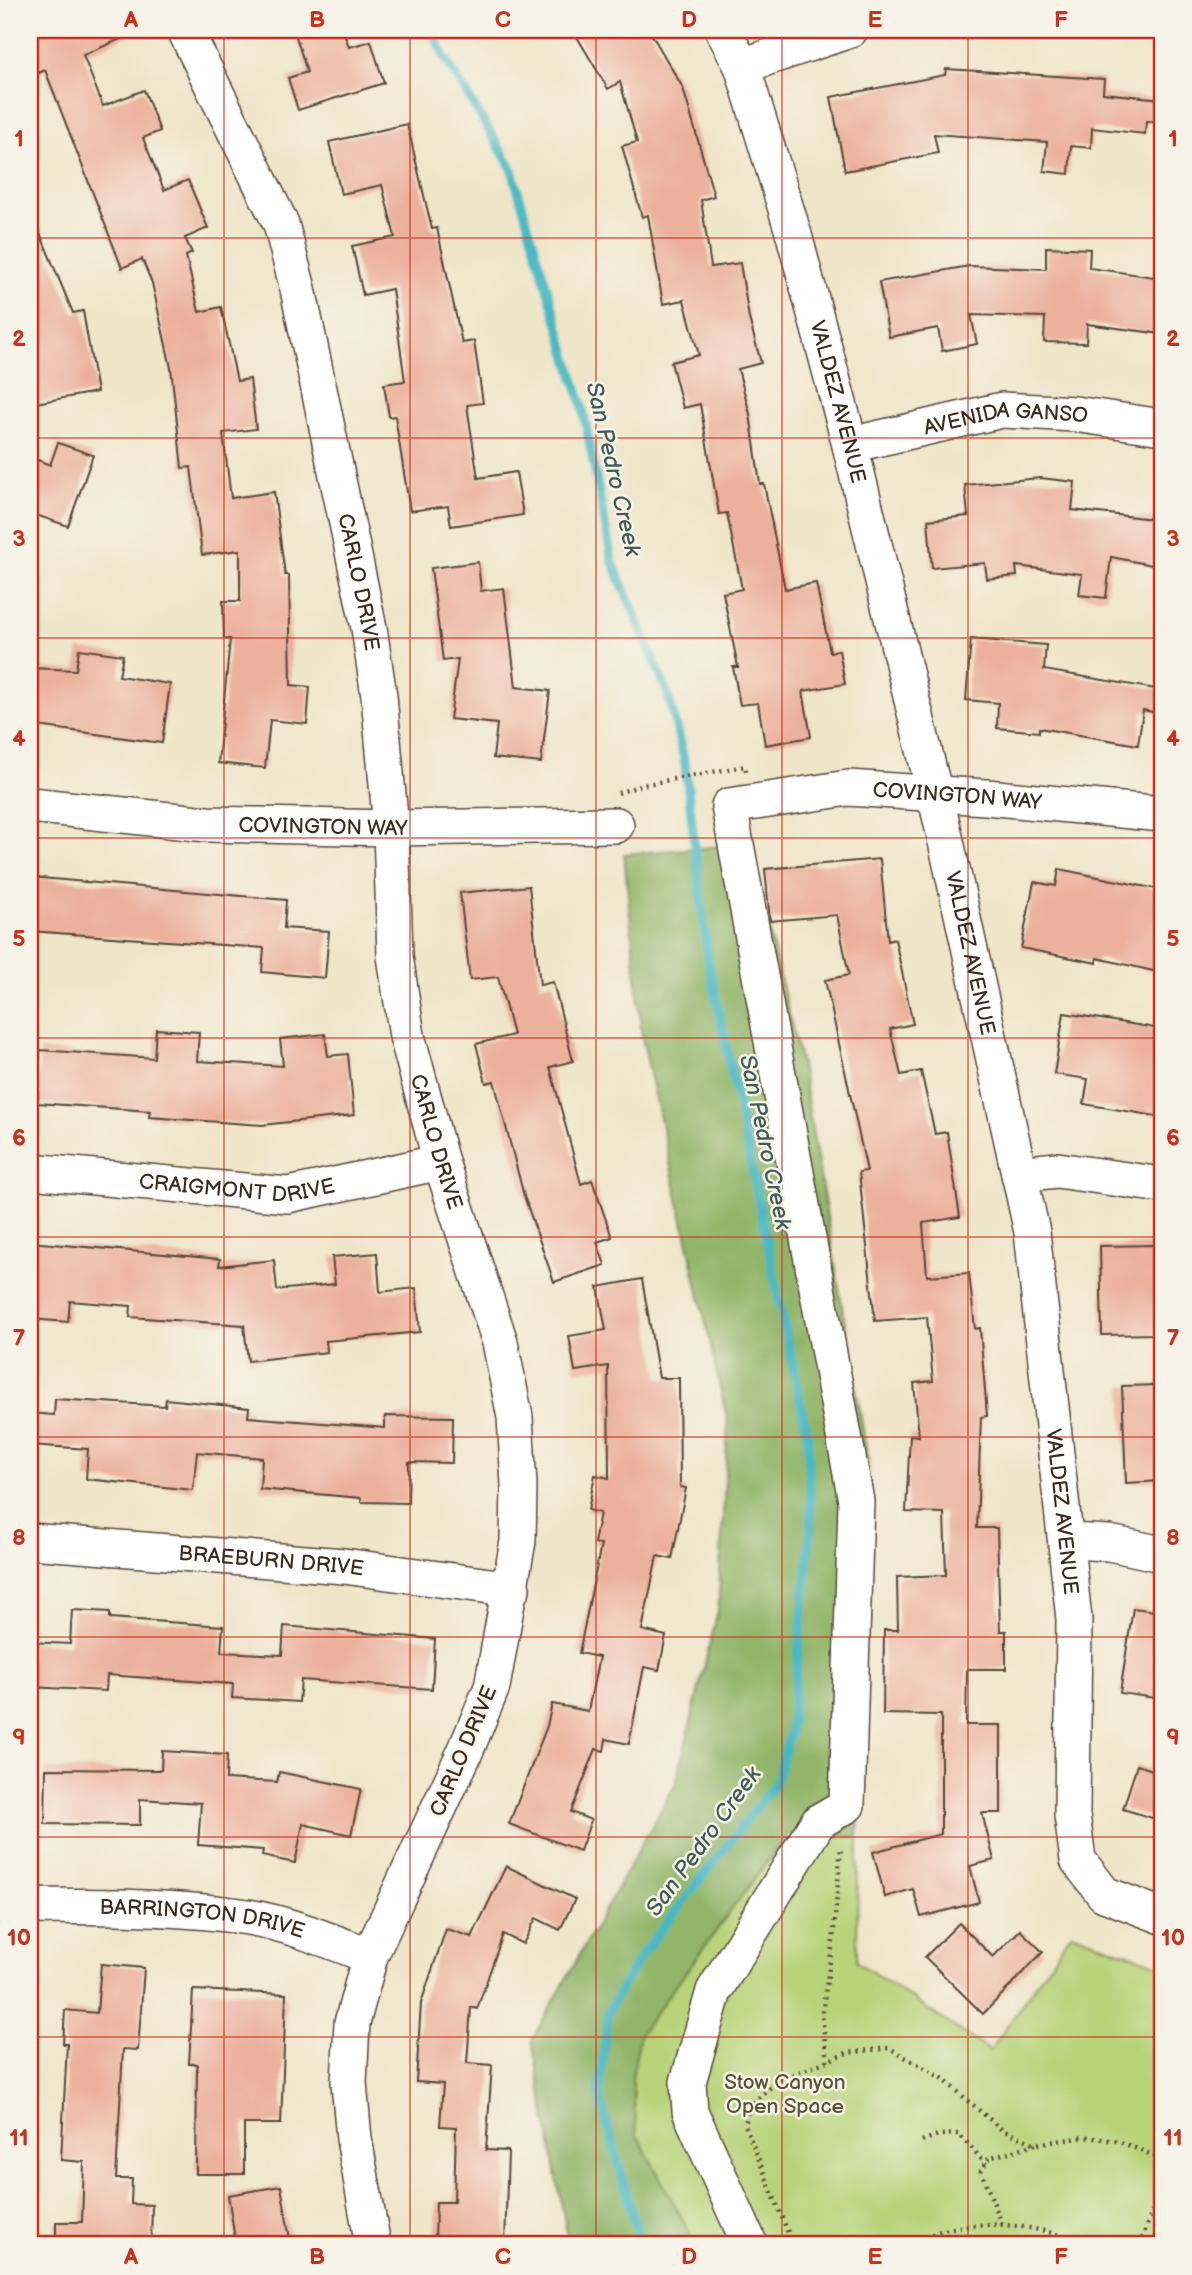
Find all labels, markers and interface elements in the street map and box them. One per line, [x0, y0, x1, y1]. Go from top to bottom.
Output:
text: A [123, 6, 139, 34]
text: B [309, 6, 325, 34]
text: C [495, 6, 511, 34]
text: D [681, 6, 697, 34]
text: E [868, 6, 883, 34]
text: F [1054, 6, 1068, 34]
text: 1 [14, 125, 24, 153]
text: 1 [1168, 125, 1178, 153]
street label: VALDEZ AVENUE [804, 318, 871, 486]
text: 2 [12, 325, 26, 353]
text: 2 [1166, 325, 1180, 353]
water label: San Pedro Creek [579, 379, 647, 560]
street label: AVENIDA GANSO [921, 398, 1090, 441]
street label: CARLO DRIVE [332, 511, 384, 652]
text: 3 [12, 525, 26, 553]
text: 3 [1166, 525, 1180, 553]
text: 4 [12, 725, 26, 753]
text: 4 [1166, 725, 1180, 753]
street label: COVINGTON WAY [872, 778, 1043, 815]
street label: COVINGTON WAY [238, 813, 409, 841]
street label: VALDEZ AVENUE [940, 869, 1000, 1037]
text: 5 [12, 925, 26, 953]
text: 5 [1166, 925, 1180, 953]
water label: San Pedro Creek [733, 1052, 797, 1233]
street label: CARLO DRIVE [405, 1072, 468, 1213]
text: 6 [12, 1124, 26, 1152]
text: 6 [1166, 1124, 1180, 1152]
street label: CRAIGMONT DRIVE [138, 1169, 337, 1208]
text: 7 [13, 1324, 26, 1352]
text: 7 [1167, 1324, 1180, 1352]
street label: VALDEZ AVENUE [1040, 1427, 1083, 1596]
text: 8 [12, 1524, 26, 1552]
text: 8 [1166, 1524, 1180, 1552]
street label: BRAEBURN DRIVE [178, 1541, 365, 1582]
street label: CARLO DRIVE [425, 1682, 502, 1820]
text: 9 [12, 1724, 26, 1752]
text: 9 [1166, 1724, 1180, 1752]
water label: San Pedro Creek [640, 1761, 768, 1922]
street label: BARRINGTON DRIVE [99, 1895, 308, 1944]
text: 10 [7, 1924, 31, 1952]
text: 10 [1161, 1924, 1185, 1952]
park label: Stow Canyon Open Space [724, 2070, 846, 2119]
text: 11 [9, 2124, 29, 2152]
text: 11 [1163, 2124, 1183, 2152]
text: A [123, 2243, 139, 2271]
text: B [309, 2243, 325, 2271]
text: C [495, 2243, 511, 2271]
text: D [681, 2243, 697, 2271]
text: E [868, 2243, 883, 2271]
text: F [1054, 2243, 1068, 2271]

